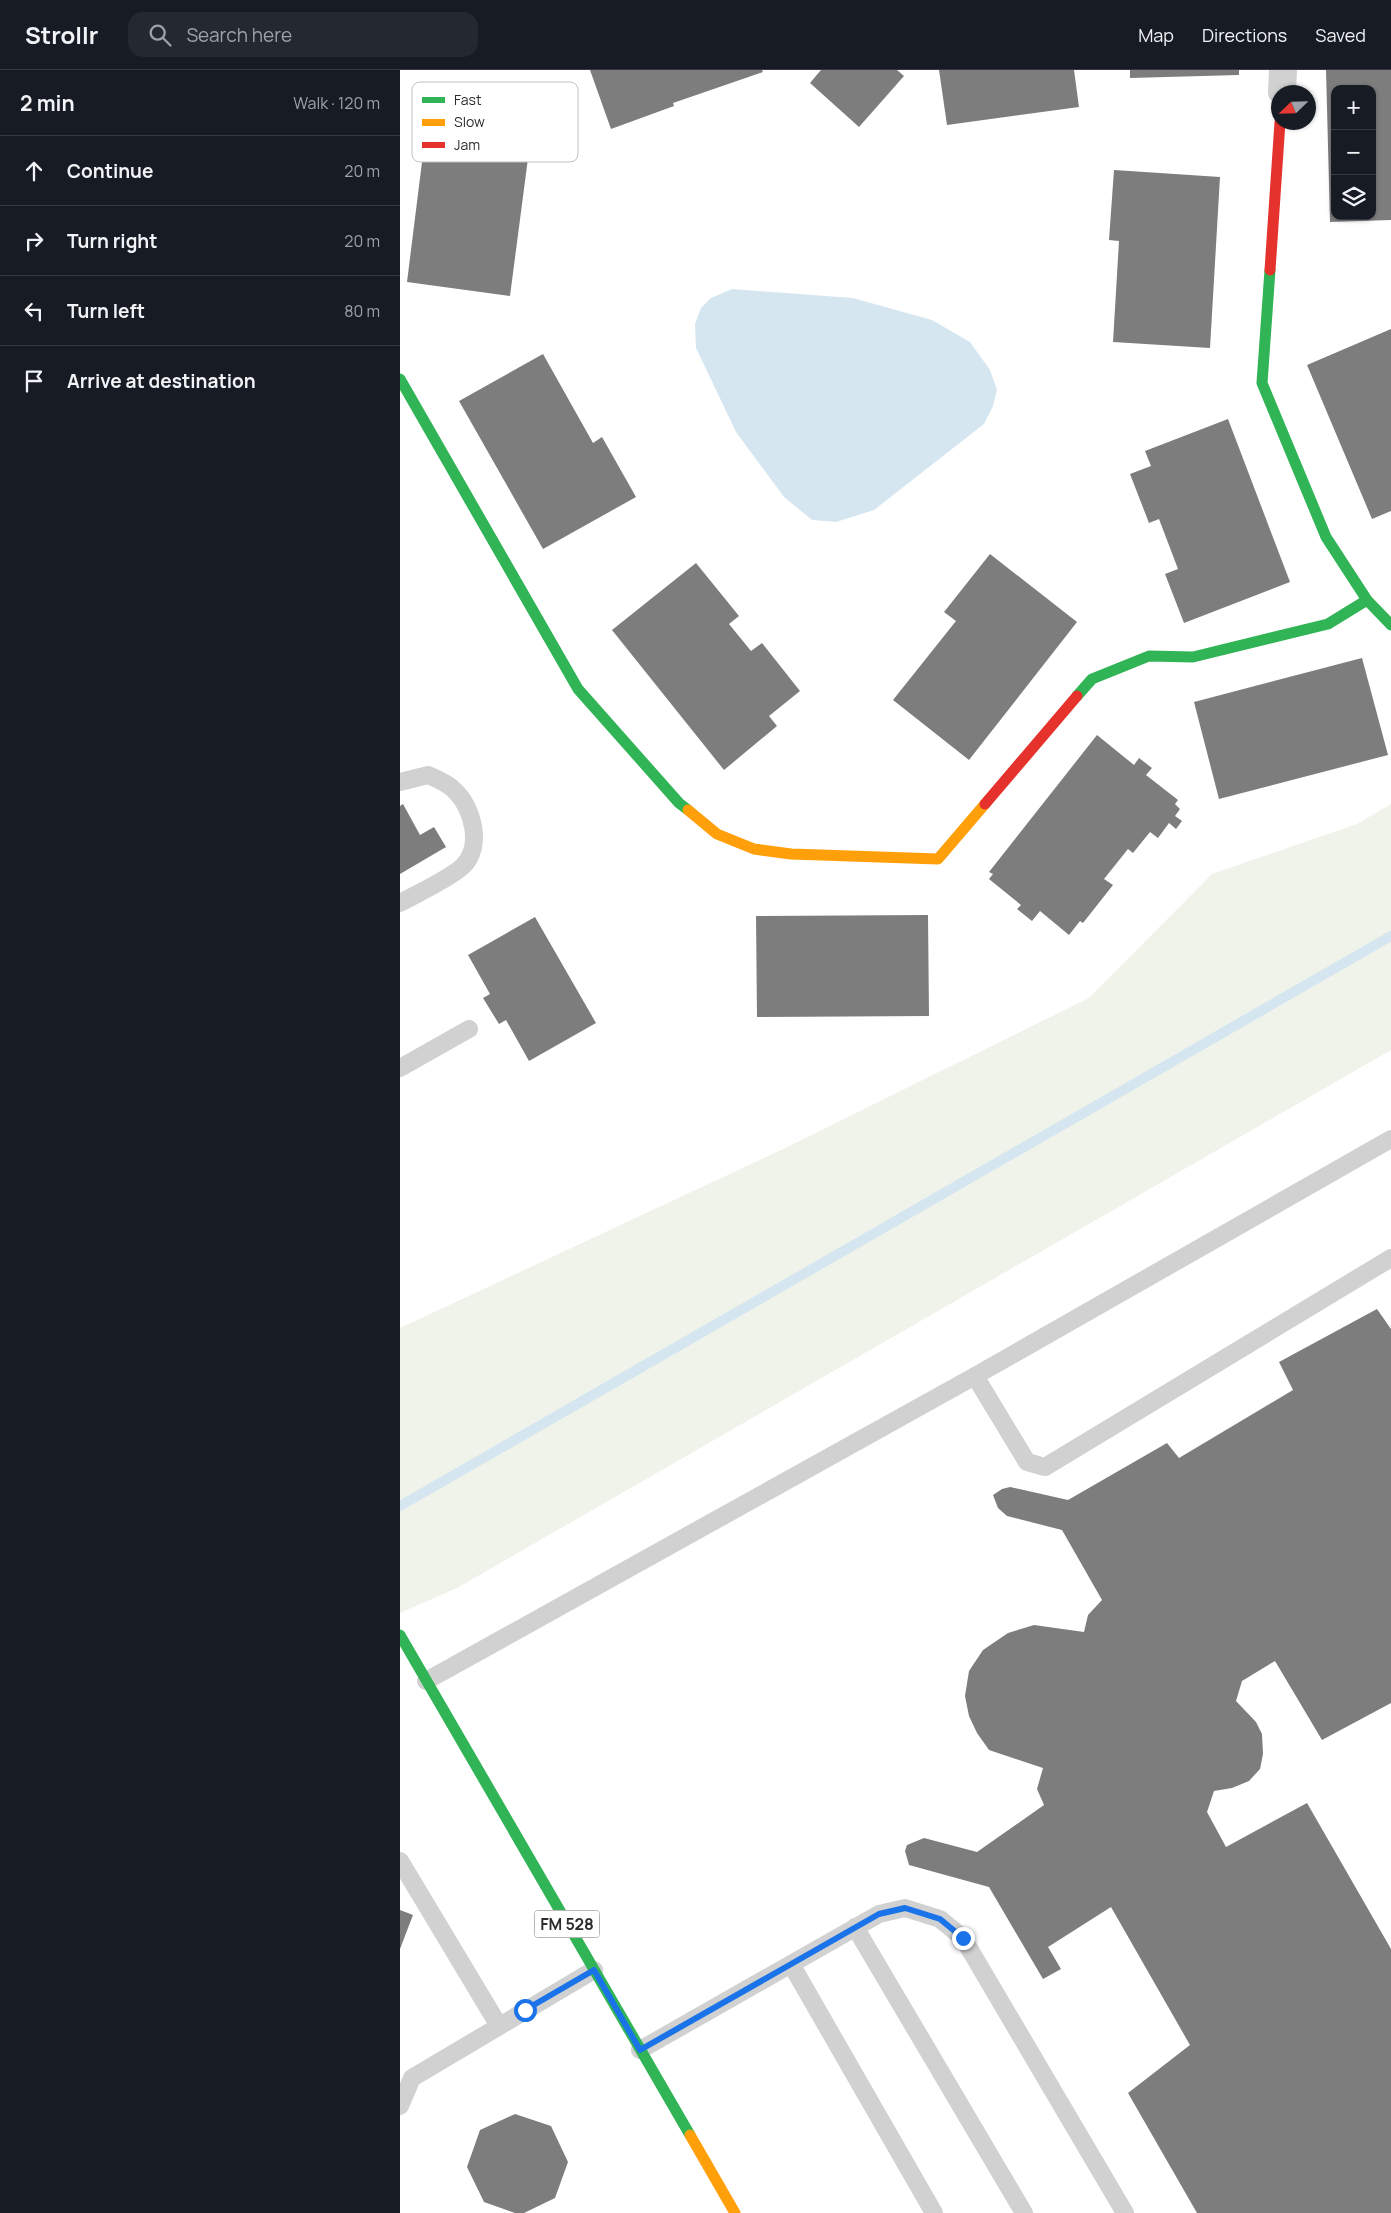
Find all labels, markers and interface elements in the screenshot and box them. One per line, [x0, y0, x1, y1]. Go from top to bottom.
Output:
search box [128, 12, 478, 57]
text: Strollr [25, 18, 98, 51]
icon: search [146, 21, 174, 49]
text: Search here [186, 22, 292, 48]
text: Map [1138, 23, 1174, 47]
text: Directions [1202, 23, 1287, 47]
text: Saved [1315, 23, 1366, 47]
legend [412, 82, 578, 162]
north arrow [1271, 85, 1316, 130]
map controls [1331, 85, 1376, 220]
button: + [1331, 85, 1376, 130]
text: 2 min [20, 89, 75, 117]
text: Fast [454, 90, 482, 109]
text: Walk · 120 m [293, 92, 380, 114]
text: Slow [454, 112, 485, 131]
button: − [1331, 130, 1376, 175]
text: Jam [454, 135, 480, 154]
icon: ahead [20, 157, 48, 185]
text: Continue [67, 158, 153, 184]
text: 20 m [344, 160, 380, 182]
button: layers [1331, 175, 1376, 220]
icon: right [20, 227, 48, 255]
text: Turn right [67, 228, 157, 254]
text: 20 m [344, 230, 380, 252]
icon: left [20, 297, 48, 325]
text: Turn left [67, 298, 145, 324]
text: 80 m [344, 300, 380, 322]
icon: arrive [20, 367, 48, 395]
text: Arrive at destination [67, 368, 256, 394]
road number: FM 528 [534, 1910, 600, 1938]
route end [952, 1927, 975, 1950]
route start [514, 1999, 537, 2022]

